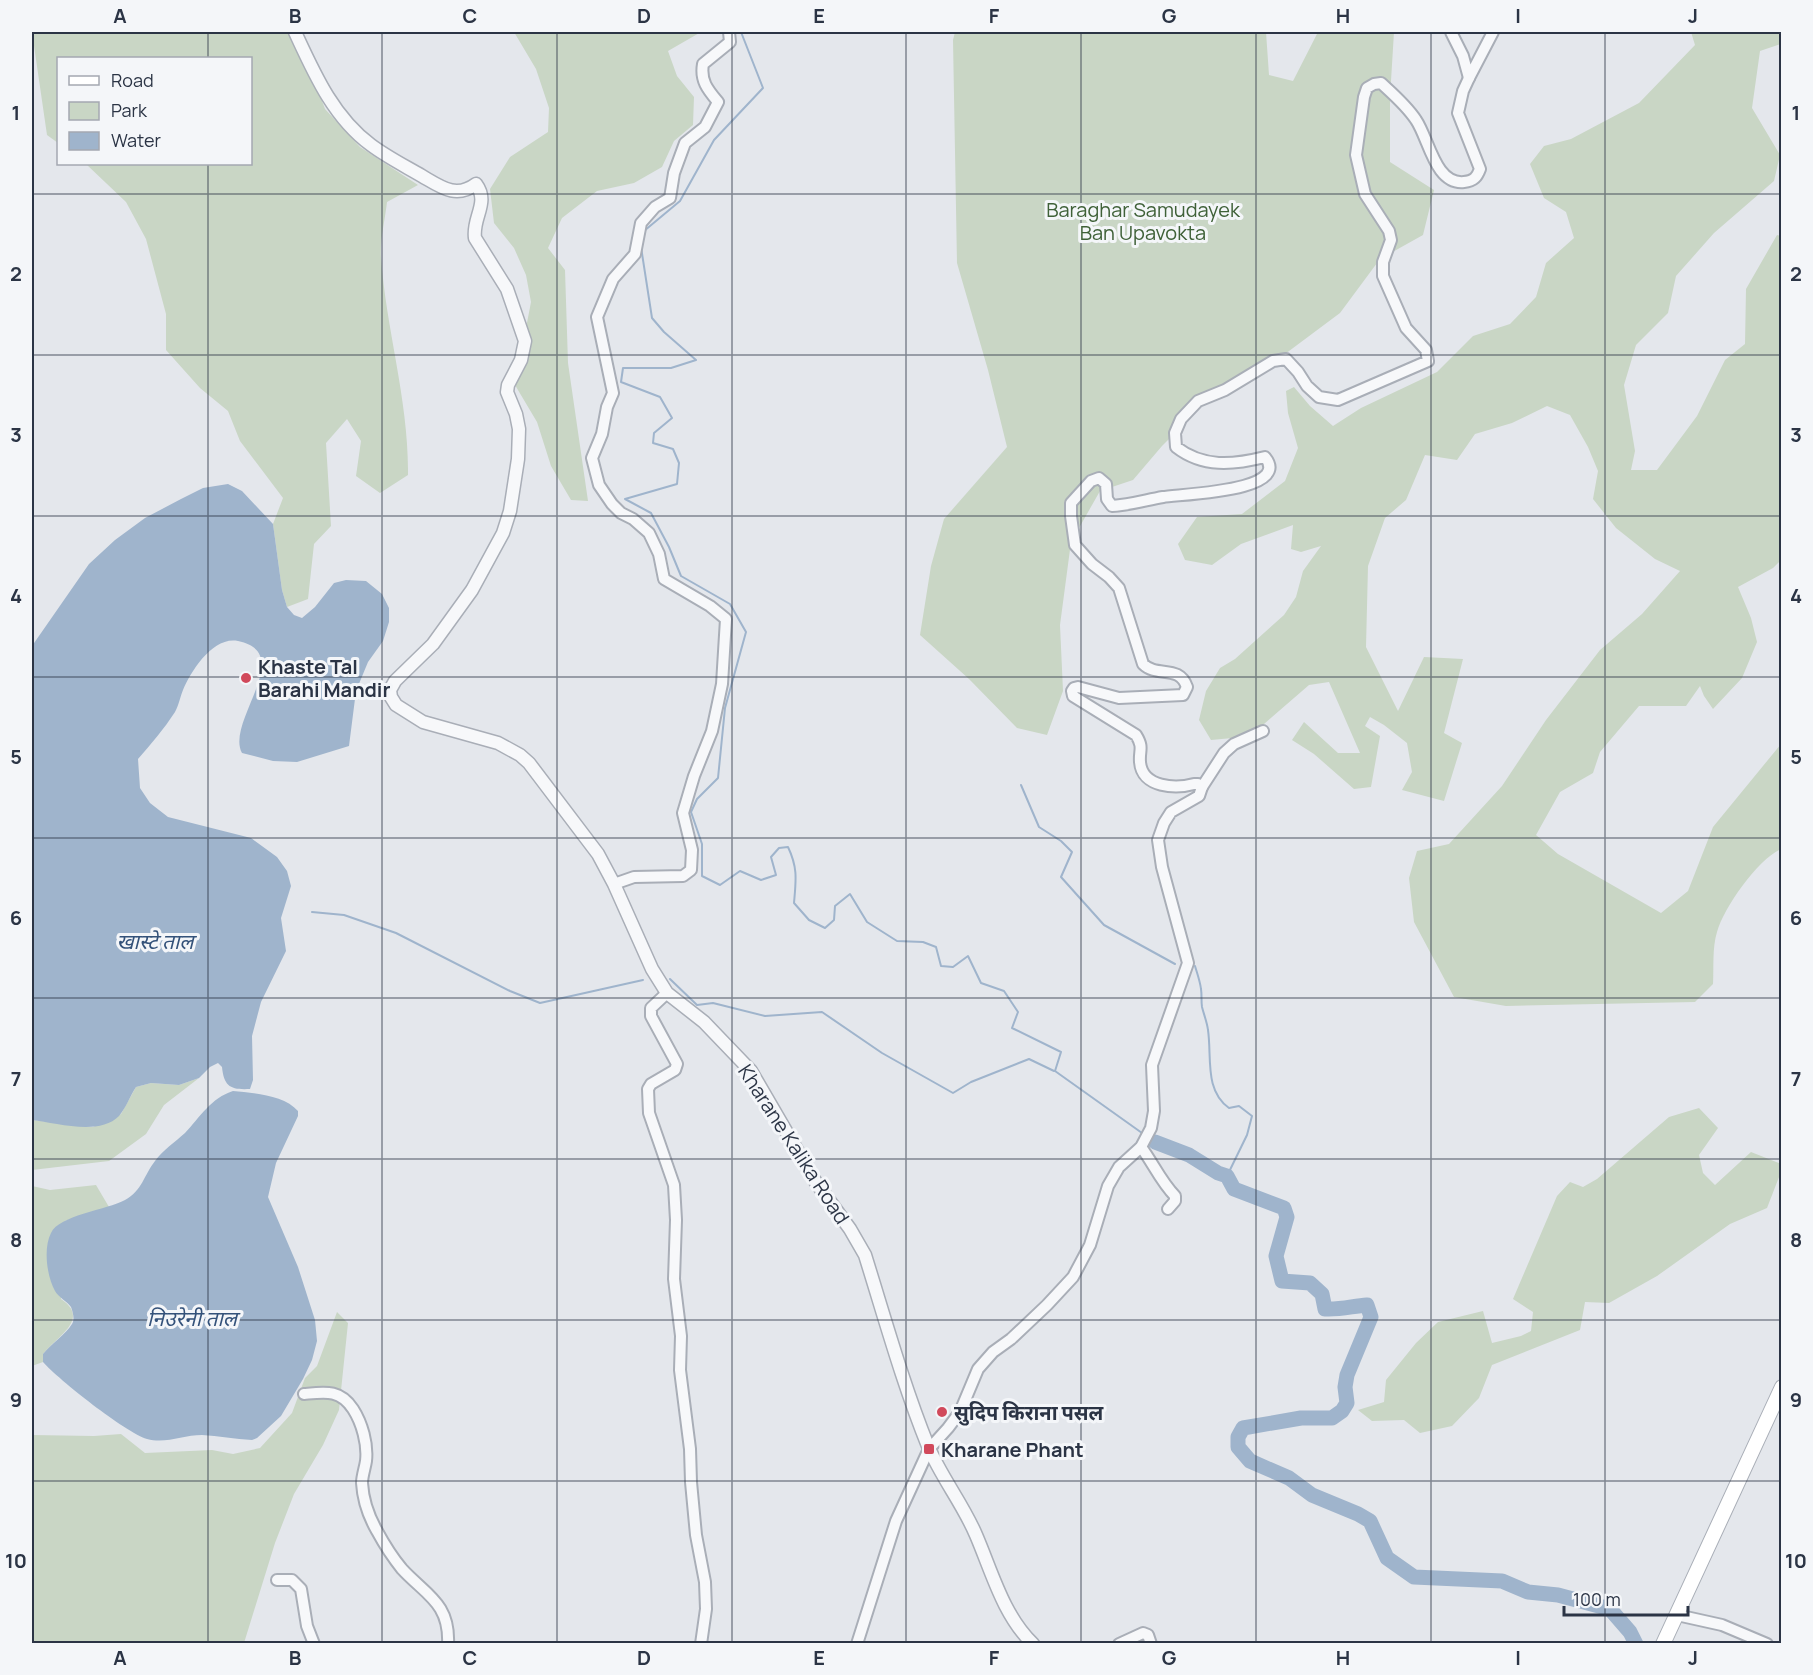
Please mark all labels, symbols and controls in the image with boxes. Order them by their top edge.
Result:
text: A [113,2,127,29]
text: B [289,2,302,29]
text: C [463,2,477,29]
text: D [637,2,651,29]
text: E [813,2,825,29]
text: F [989,2,1000,29]
text: G [1162,2,1177,29]
text: H [1336,2,1350,29]
text: I [1515,2,1521,29]
text: J [1688,2,1698,29]
legend [57,57,252,165]
text: Road [111,68,154,92]
text: Park [111,98,148,122]
text: 1 [12,99,20,126]
text: 1 [1792,99,1800,126]
text: Water [111,128,161,152]
park label: Baraghar Samudayek Ban Upavokta [1046,196,1241,246]
text: 2 [10,260,22,287]
text: 2 [1790,260,1802,287]
text: 3 [10,421,22,448]
text: 3 [1790,421,1802,448]
text: 4 [10,582,22,609]
text: 4 [1790,582,1802,609]
place label: Khaste Tal Barahi Mandir [258,653,390,703]
marker: Khaste Tal Barahi Mandir [239,671,253,685]
text: 5 [10,743,22,770]
text: 5 [1790,743,1802,770]
text: 6 [10,904,22,931]
text: 6 [1790,904,1802,931]
water label: खास्टे ताल [116,927,197,955]
street label: Kharane Kalika Road [732,1059,856,1229]
text: 7 [11,1065,21,1092]
text: 7 [1791,1065,1801,1092]
text: 8 [10,1226,22,1253]
text: 8 [1790,1226,1802,1253]
water label: निउरेनी ताल [147,1304,241,1332]
text: 9 [10,1386,22,1413]
text: 9 [1790,1386,1802,1413]
place label: सुदिप किराना पसल [954,1399,1105,1426]
marker: सुदिप किराना पसल [935,1405,949,1419]
place label: Kharane Phant [941,1436,1084,1463]
marker: Kharane Phant [922,1442,936,1456]
text: 10 [5,1547,27,1574]
text: 10 [1785,1547,1807,1574]
scale bar [1564,1579,1688,1617]
text: 100 m [1573,1587,1621,1611]
text: A [113,1644,127,1671]
text: B [289,1644,302,1671]
text: C [463,1644,477,1671]
text: D [637,1644,651,1671]
text: E [813,1644,825,1671]
text: F [989,1644,1000,1671]
text: G [1162,1644,1177,1671]
text: H [1336,1644,1350,1671]
text: I [1515,1644,1521,1671]
text: J [1688,1644,1698,1671]

